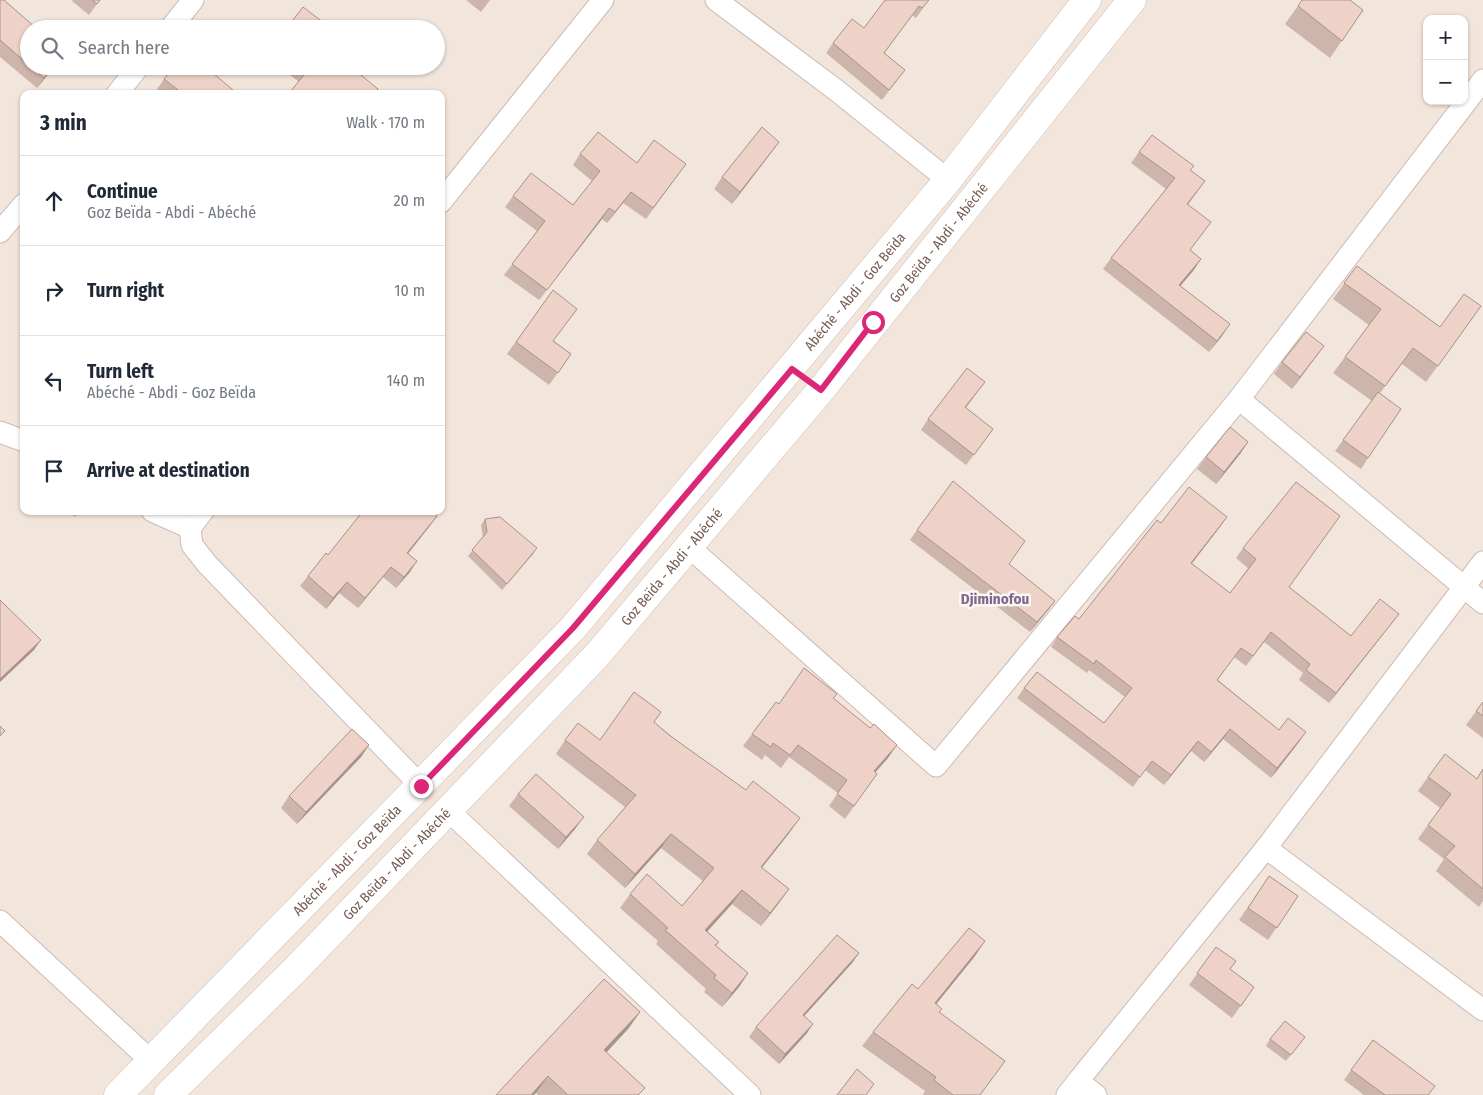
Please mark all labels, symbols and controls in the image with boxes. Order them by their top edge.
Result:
map controls [1423,15,1468,105]
button: + [1423,15,1468,60]
search box [20,20,445,75]
icon: search [38,34,66,62]
text: Search here [78,36,170,59]
button: − [1423,60,1468,105]
text: 3 min [40,110,87,136]
text: Walk · 170 m [346,113,425,132]
street label: Goz Beïda - Abdi - Abéché [886,179,991,306]
text: Continue [87,180,158,203]
icon: ahead [40,187,68,215]
text: 20 m [394,191,425,210]
text: Goz Beïda - Abdi - Abéché [87,203,256,222]
street label: Abéché - Abdi - Goz Beïda [801,229,909,354]
icon: right [40,277,68,305]
text: Turn right [87,279,164,302]
text: 10 m [394,281,425,300]
route start [862,311,885,334]
text: Turn left [87,360,154,383]
icon: left [40,367,68,395]
text: 140 m [387,371,425,390]
text: Abéché - Abdi - Goz Beïda [87,383,256,402]
icon: arrive [40,457,68,485]
text: Arrive at destination [87,459,250,482]
street label: Goz Beïda - Abdi - Abéché [617,505,726,629]
district label: Djiminofou [961,590,1029,608]
route end [410,775,433,798]
street label: Abéché - Abdi - Goz Beïda [289,801,405,919]
street label: Goz Beïda - Abdi - Abéché [339,805,454,923]

